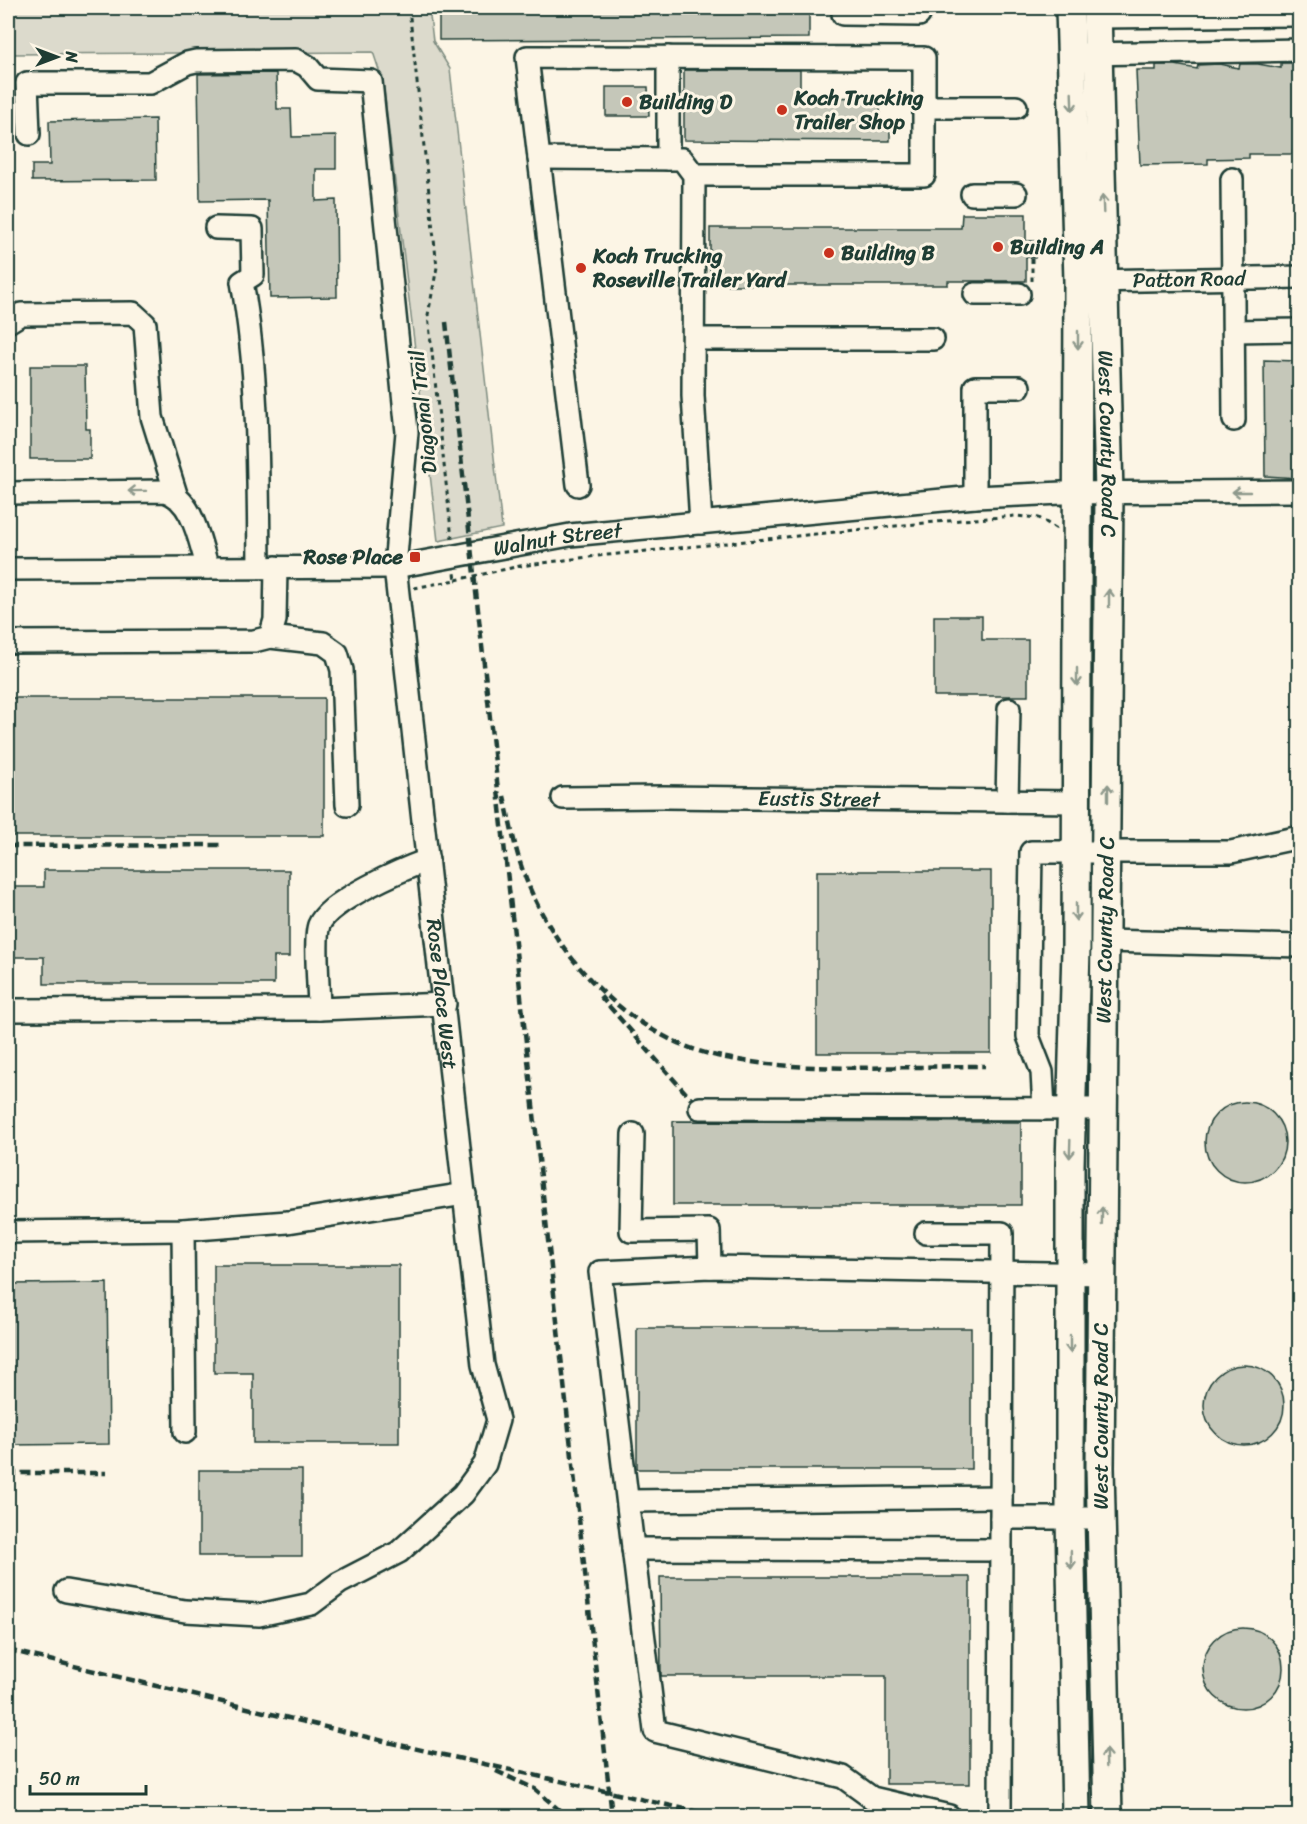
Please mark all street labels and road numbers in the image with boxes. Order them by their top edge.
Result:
street label: Patton Road [1132,259,1248,299]
street label: Diagonal Trail [398,347,448,476]
street label: West County Road C [1086,350,1128,538]
street label: Walnut Street [490,511,625,568]
street label: Eustis Street [758,779,882,819]
street label: West County Road C [1084,836,1126,1024]
street label: Rose Place West [415,917,469,1071]
street label: West County Road C [1082,1323,1120,1509]

